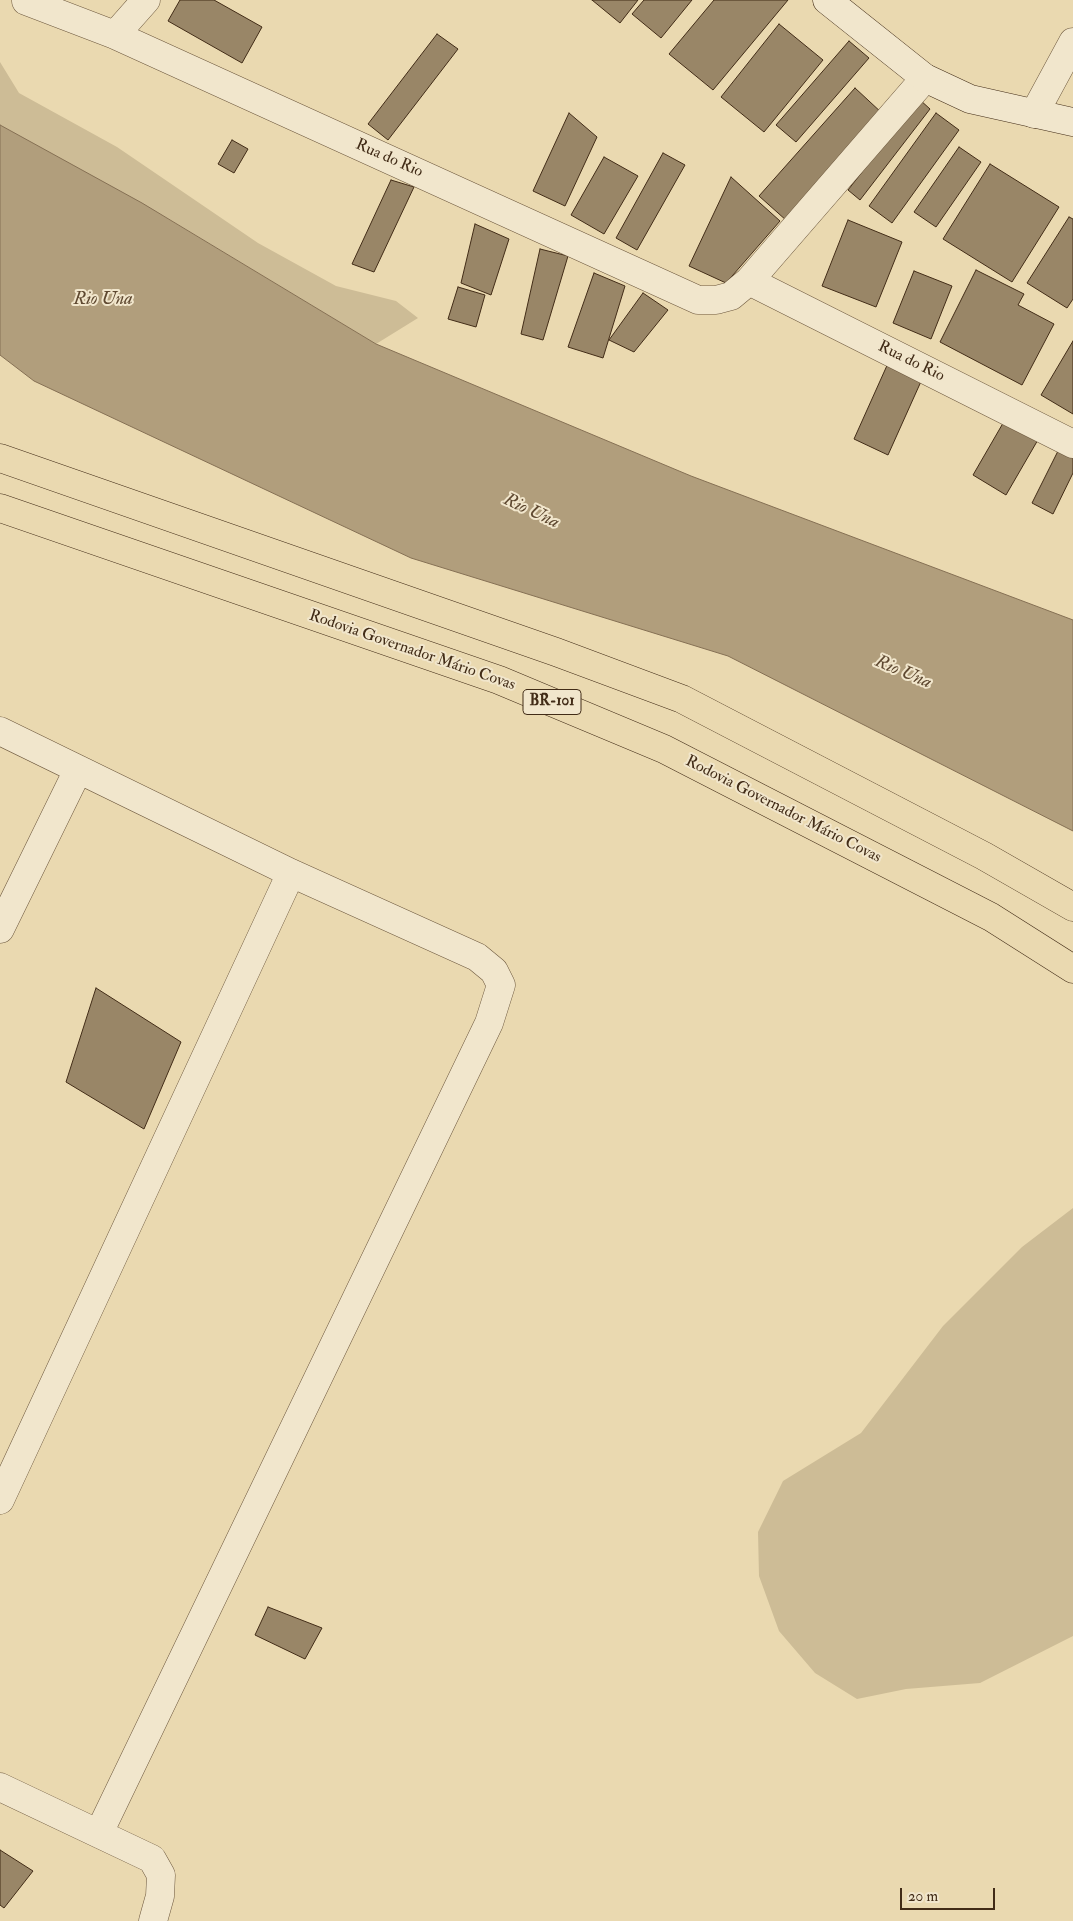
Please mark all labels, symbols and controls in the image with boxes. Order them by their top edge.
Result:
street label: Rua do Rio [352,136,426,182]
water label: Rio Una [74,289,132,311]
street label: Rua do Rio [875,338,947,386]
water label: Rio Una [500,490,562,534]
street label: Rodovia Governador Mário Covas [306,607,518,695]
water label: Rio Una [872,652,934,694]
road number: BR-101 [523,690,581,714]
street label: Rodovia Governador Mário Covas [682,752,884,868]
scale bar [903,1878,998,1910]
text: 20 m [908,1887,938,1906]

